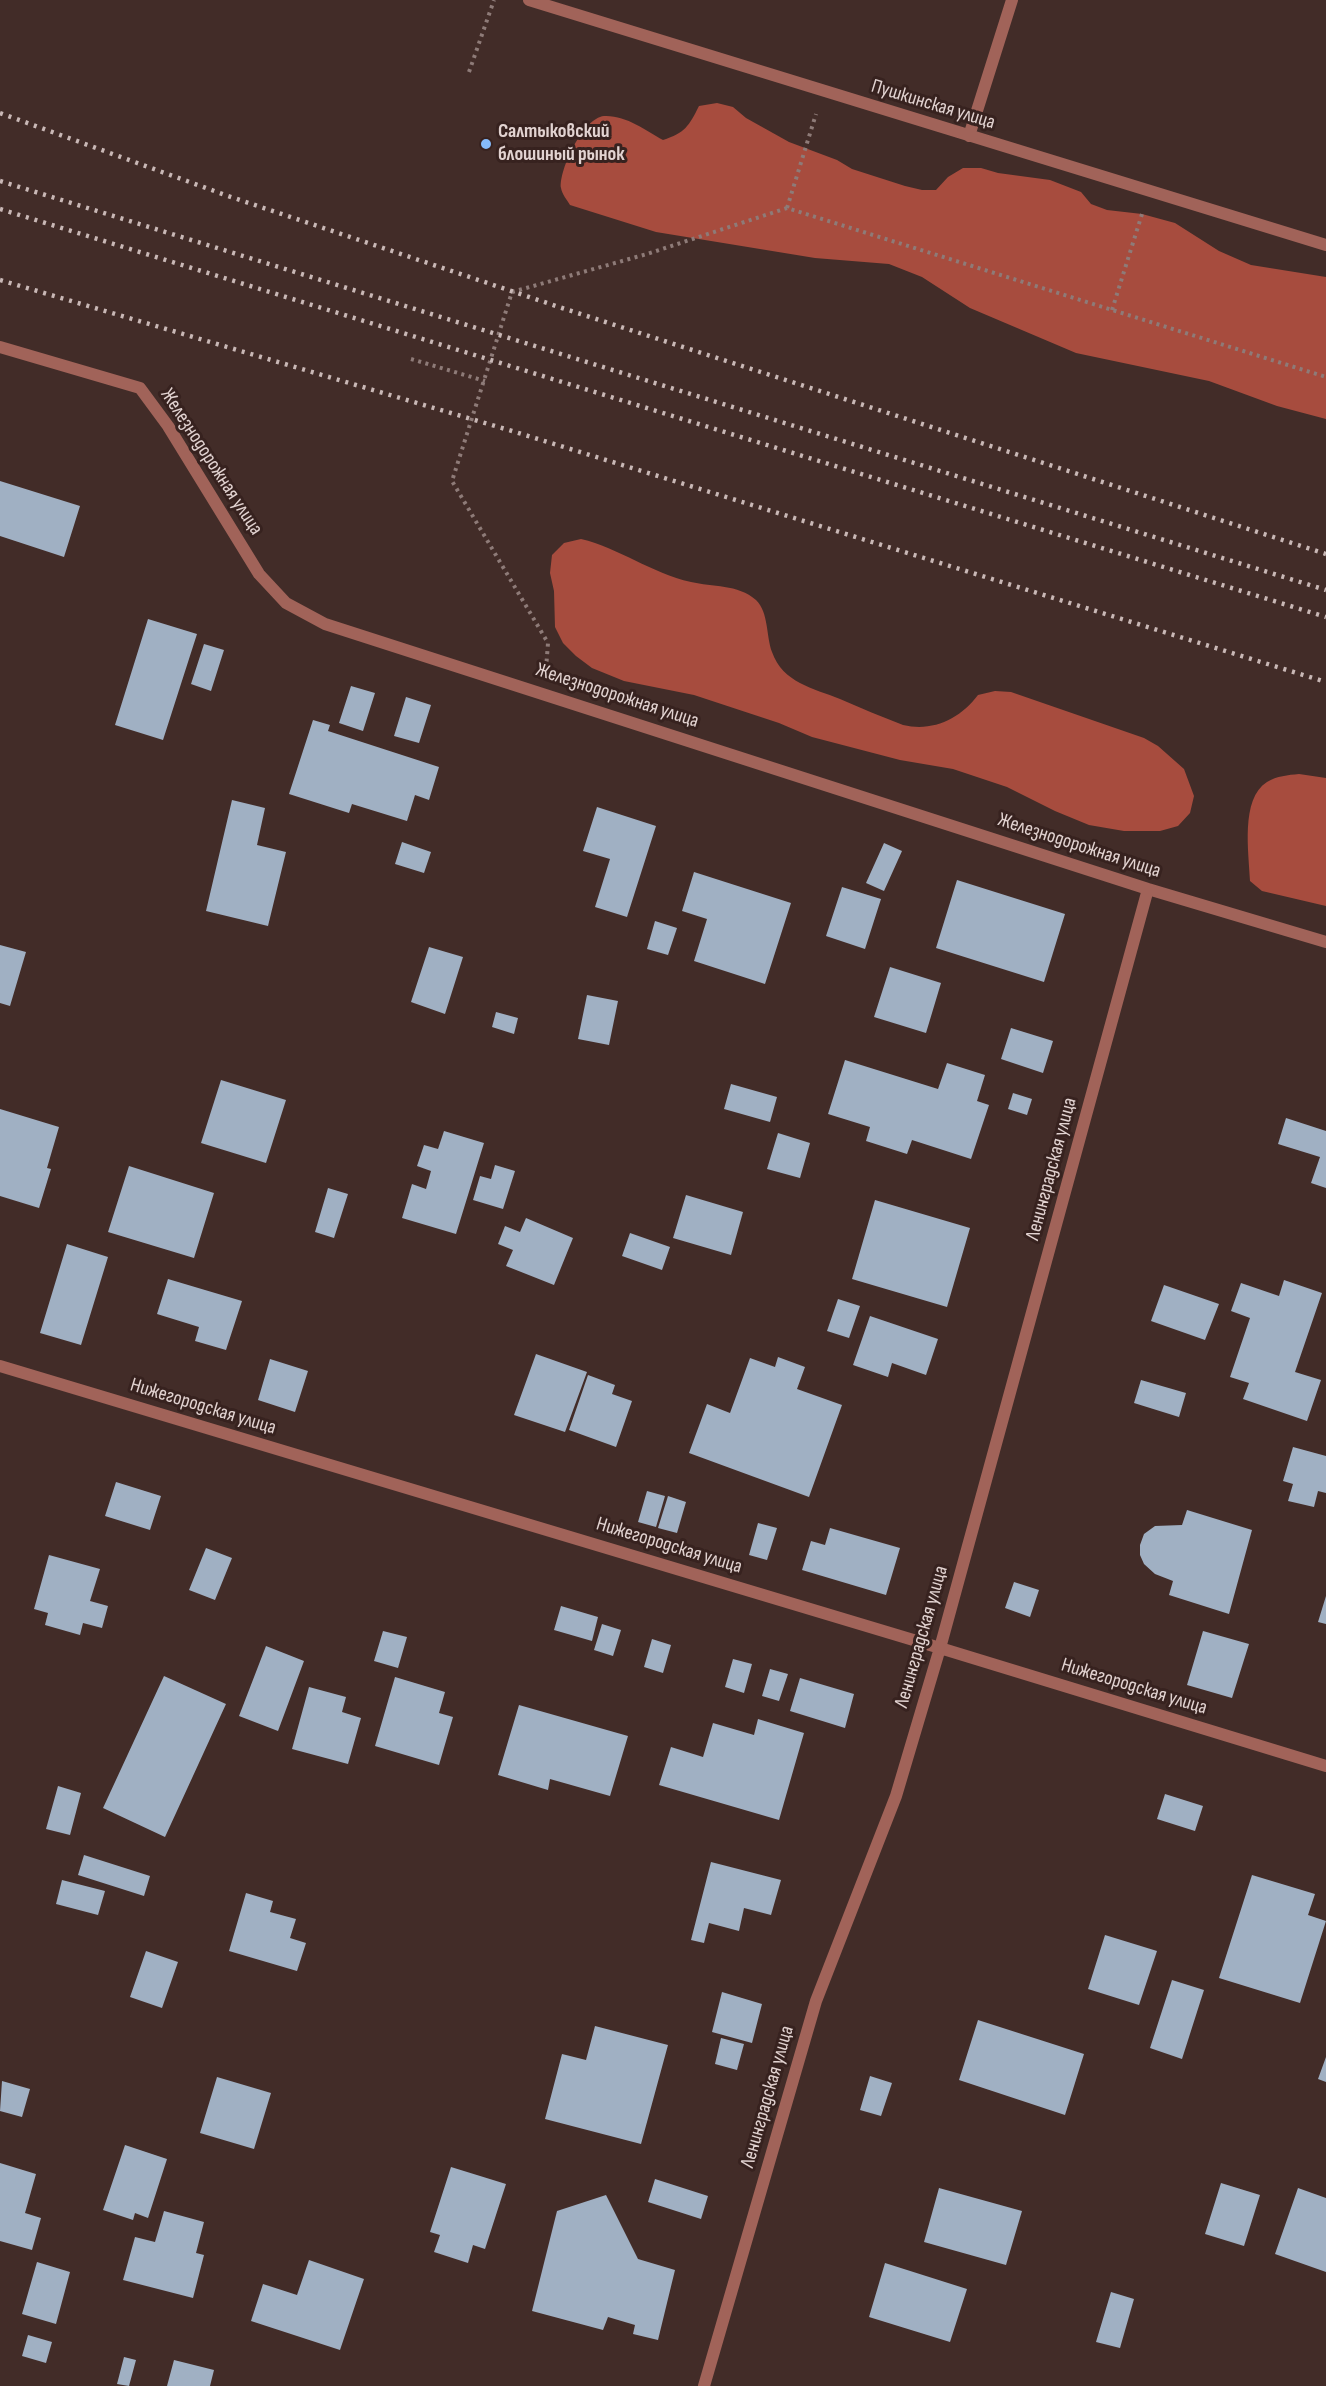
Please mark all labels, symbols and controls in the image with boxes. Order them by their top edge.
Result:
street label: Пушкинская улица [868,75,998,135]
place label: Салтыковский блошиный рынок [498,120,625,167]
marker: Салтыковский блошиный рынок [479,137,493,151]
street label: Железнодорожная улица [155,384,267,540]
street label: Железнодорожная улица [532,658,702,734]
street label: Железнодорожная улица [994,808,1164,884]
street label: Ленинградская улица [1021,1095,1083,1243]
street label: Нижегородская улица [127,1373,279,1441]
street label: Нижегородская улица [593,1512,745,1580]
street label: Ленинградская улица [890,1563,954,1711]
street label: Нижегородская улица [1058,1653,1210,1721]
street label: Ленинградская улица [736,2023,800,2171]

